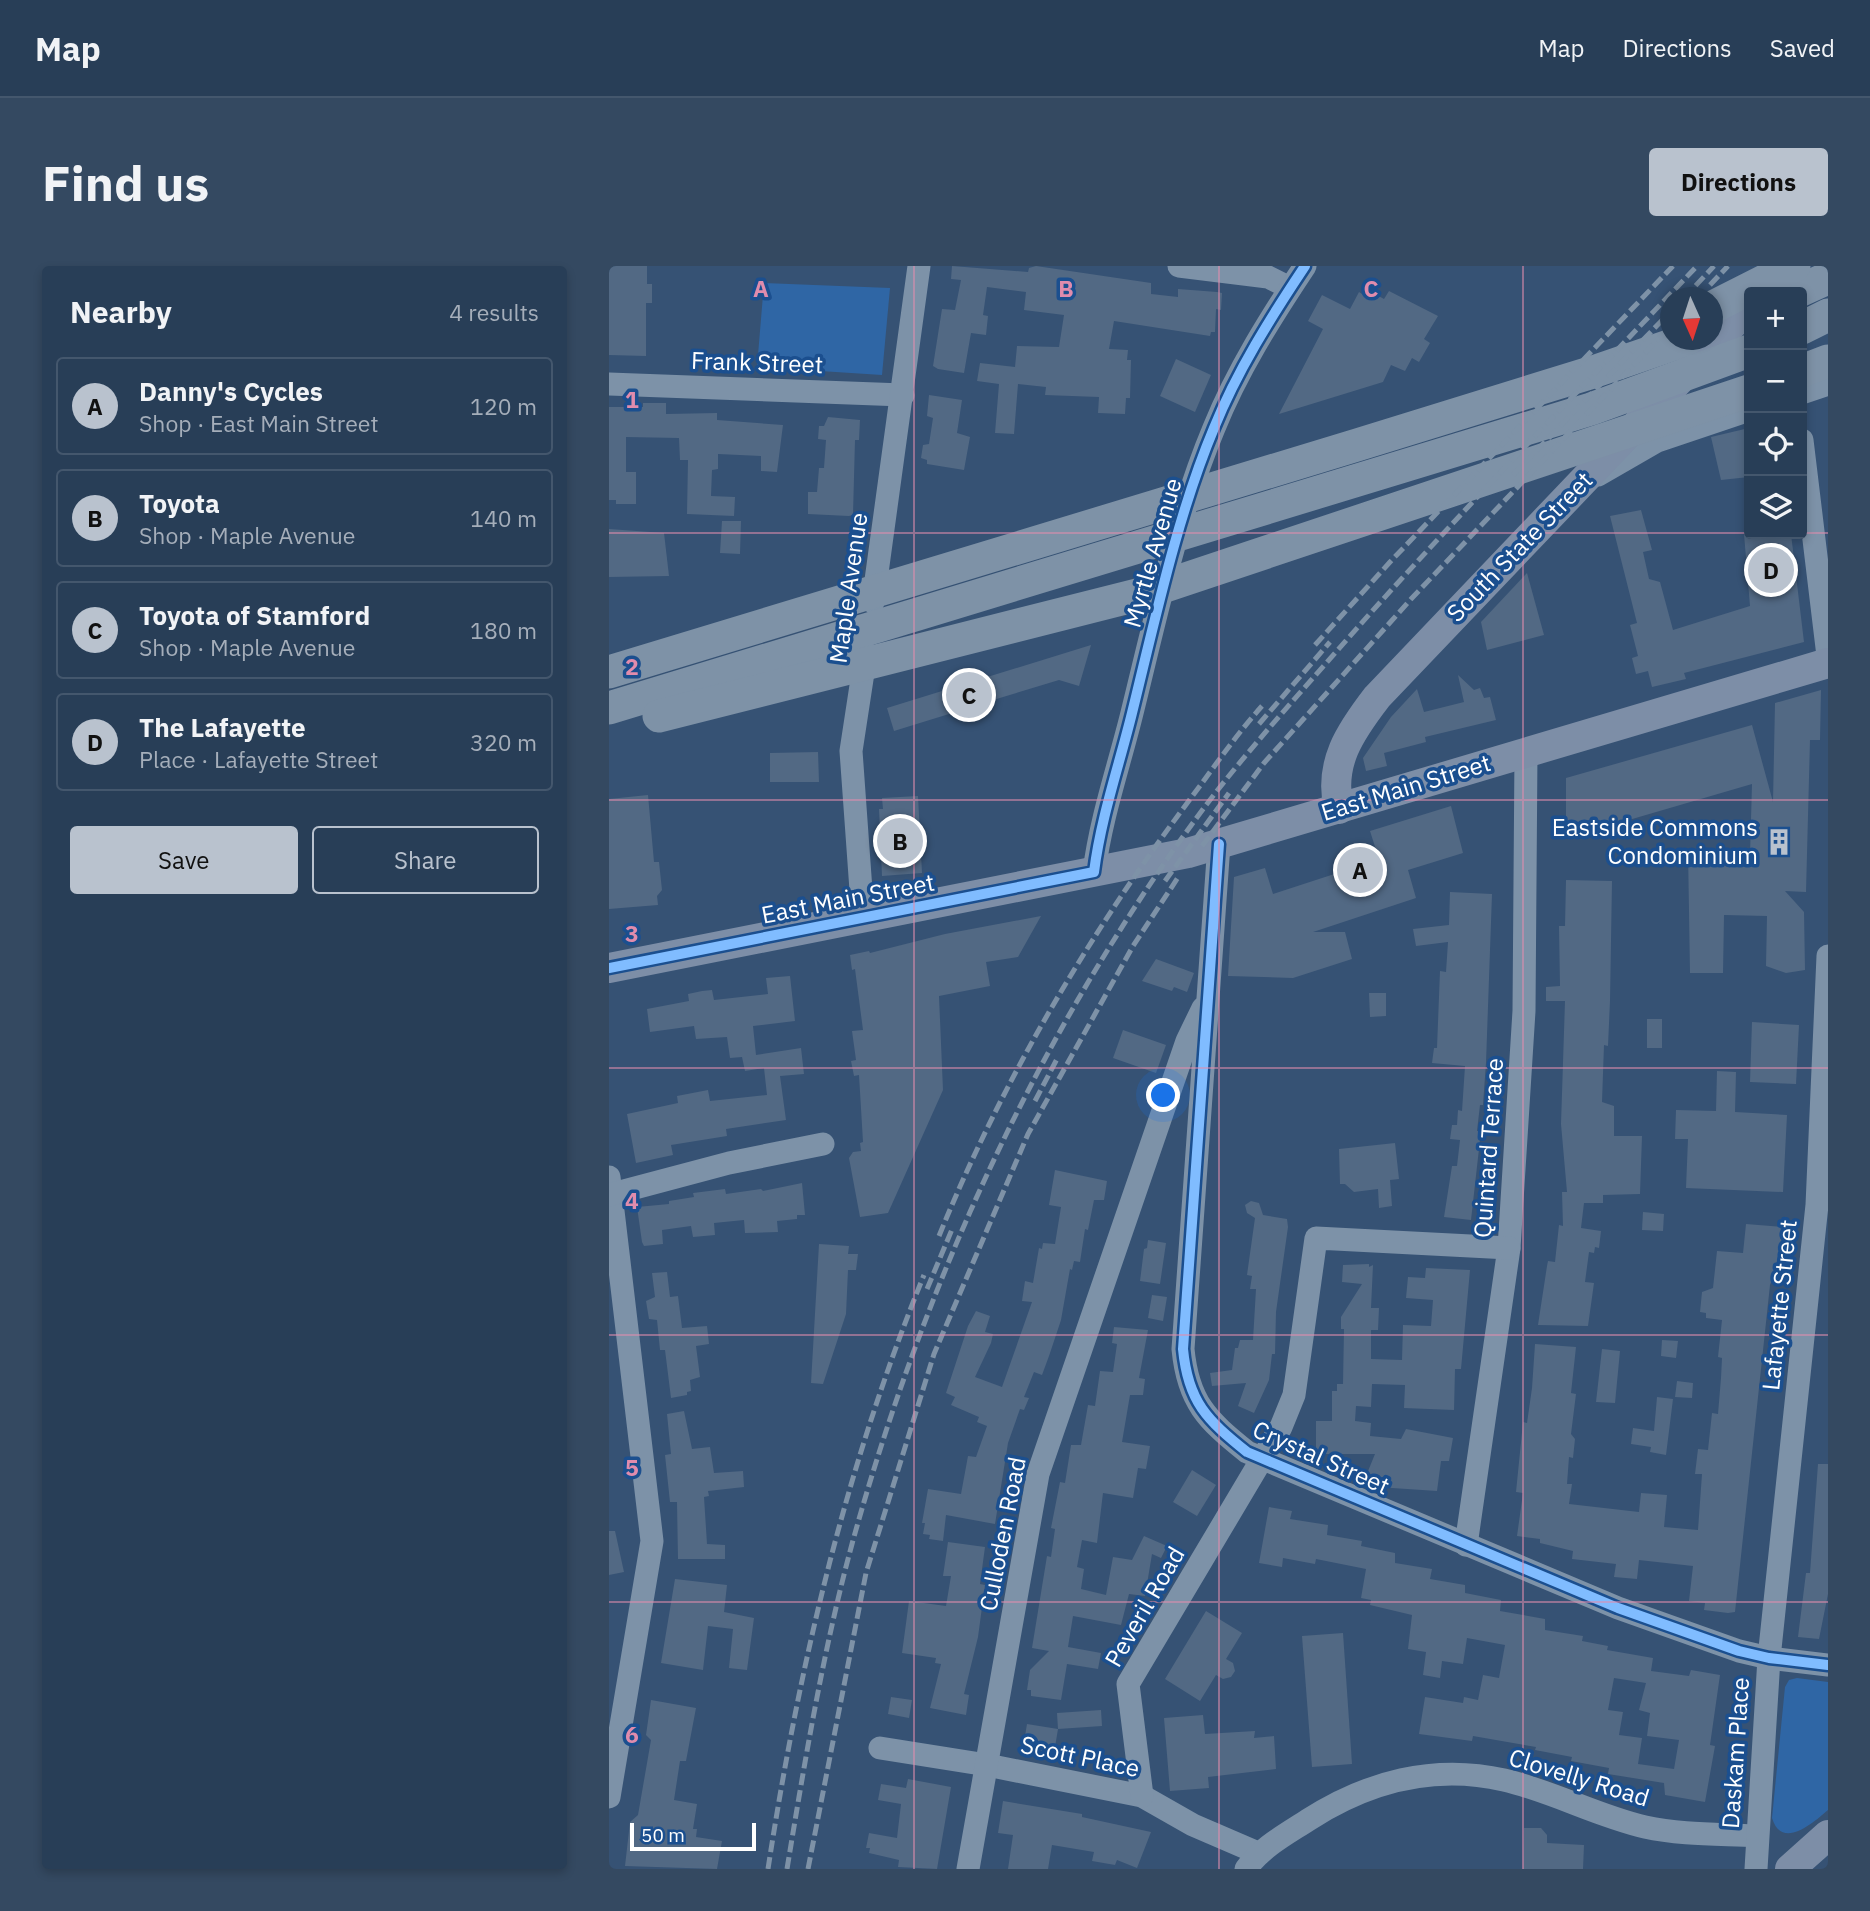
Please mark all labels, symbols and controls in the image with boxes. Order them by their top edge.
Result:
text: Map [35,27,101,70]
text: Map [1538,32,1584,64]
text: Directions [1622,32,1732,64]
text: Saved [1770,32,1835,64]
button: Directions [1649,148,1828,216]
text: Find us [42,151,209,214]
text: A [753,273,769,303]
text: B [1058,273,1074,303]
text: C [1364,273,1379,303]
north arrow [1660,287,1723,350]
map controls [1744,287,1807,539]
button: + [1744,287,1807,350]
text: Nearby [70,292,172,331]
text: 4 results [449,297,539,327]
street label: Frank Street [690,344,824,380]
button: − [1744,350,1807,413]
text: Danny's Cycles [139,374,323,408]
text: 1 [625,384,639,414]
text: A [87,391,103,421]
text: 120 m [470,391,537,421]
text: Shop · East Main Street [139,408,379,438]
button: locate [1744,413,1807,476]
street label: South State Street [1439,464,1599,628]
street label: Myrtle Avenue [1115,474,1189,631]
button: layers [1744,476,1807,539]
text: Toyota [139,486,220,520]
text: B [87,503,103,533]
text: 140 m [470,503,537,533]
street label: Maple Avenue [822,511,874,665]
text: Shop · Maple Avenue [139,520,355,550]
pin: D [1748,544,1794,596]
text: Toyota of Stamford [139,598,370,632]
text: C [88,615,102,645]
text: 180 m [470,615,537,645]
text: Shop · Maple Avenue [139,632,355,662]
text: 2 [625,651,639,681]
pin: C [946,669,992,721]
text: The Lafayette [139,710,306,744]
text: D [87,727,103,757]
text: 320 m [470,727,537,757]
text: Place · Lafayette Street [139,744,378,774]
street label: East Main Street [1317,746,1494,828]
place label: Eastside Commons Condominium [1552,811,1758,871]
pin: B [877,815,923,867]
button: Save [70,826,298,894]
button: Share [312,826,539,894]
building icon: Eastside Commons Condominium [1764,827,1794,857]
pin: A [1337,844,1383,896]
street label: East Main Street [758,866,937,931]
text: 3 [625,918,639,948]
street label: Quintard Terrace [1466,1057,1510,1239]
your location [1146,1078,1180,1112]
text: 4 [625,1185,639,1215]
street label: Lafayette Street [1754,1218,1804,1392]
street label: Crystal Street [1248,1413,1395,1502]
text: 5 [625,1452,639,1482]
street label: Culloden Road [971,1454,1033,1614]
street label: Peveril Road [1097,1540,1191,1673]
street label: Daskam Place [1714,1676,1756,1830]
text: 6 [625,1719,639,1749]
street label: Scott Place [1018,1728,1143,1784]
street label: Clovelly Road [1505,1741,1653,1814]
scale bar [630,1820,756,1852]
text: 50 m [641,1823,685,1847]

